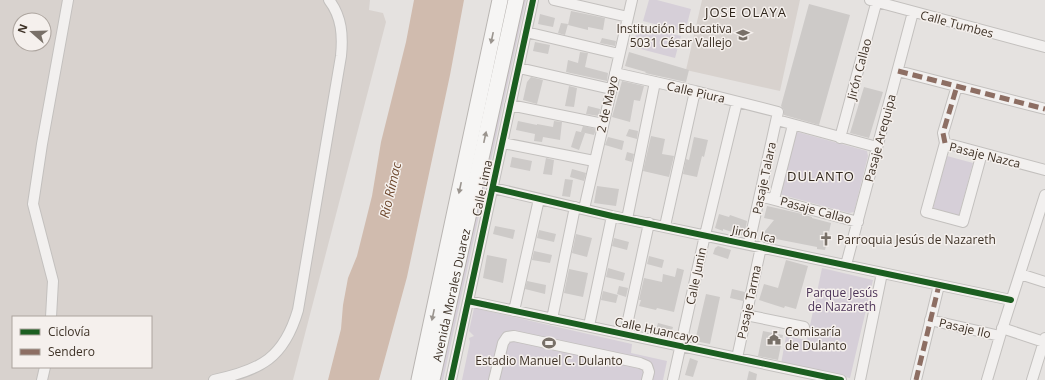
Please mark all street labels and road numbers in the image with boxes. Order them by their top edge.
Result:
street label: Calle Tumbes [919,6,996,42]
street label: Jirón Callao [842,36,875,103]
street label: 2 de Mayo [592,74,622,134]
street label: Calle Piura [665,77,727,107]
street label: Pasaje Arequipa [860,92,900,184]
street label: Pasaje Nazca [948,138,1022,172]
street label: Pasaje Talara [748,140,780,216]
street label: Calle Lima [468,158,496,218]
street label: Pasaje Callao [778,192,854,228]
street label: Jirón Ica [729,221,778,247]
street label: Avenida Morales Duarez [428,226,474,363]
street label: Calle Junin [682,246,710,306]
street label: Pasaje Tarma [733,263,765,341]
street label: Calle Huancayo [613,313,701,347]
street label: Pasaje Ilo [937,314,993,342]

